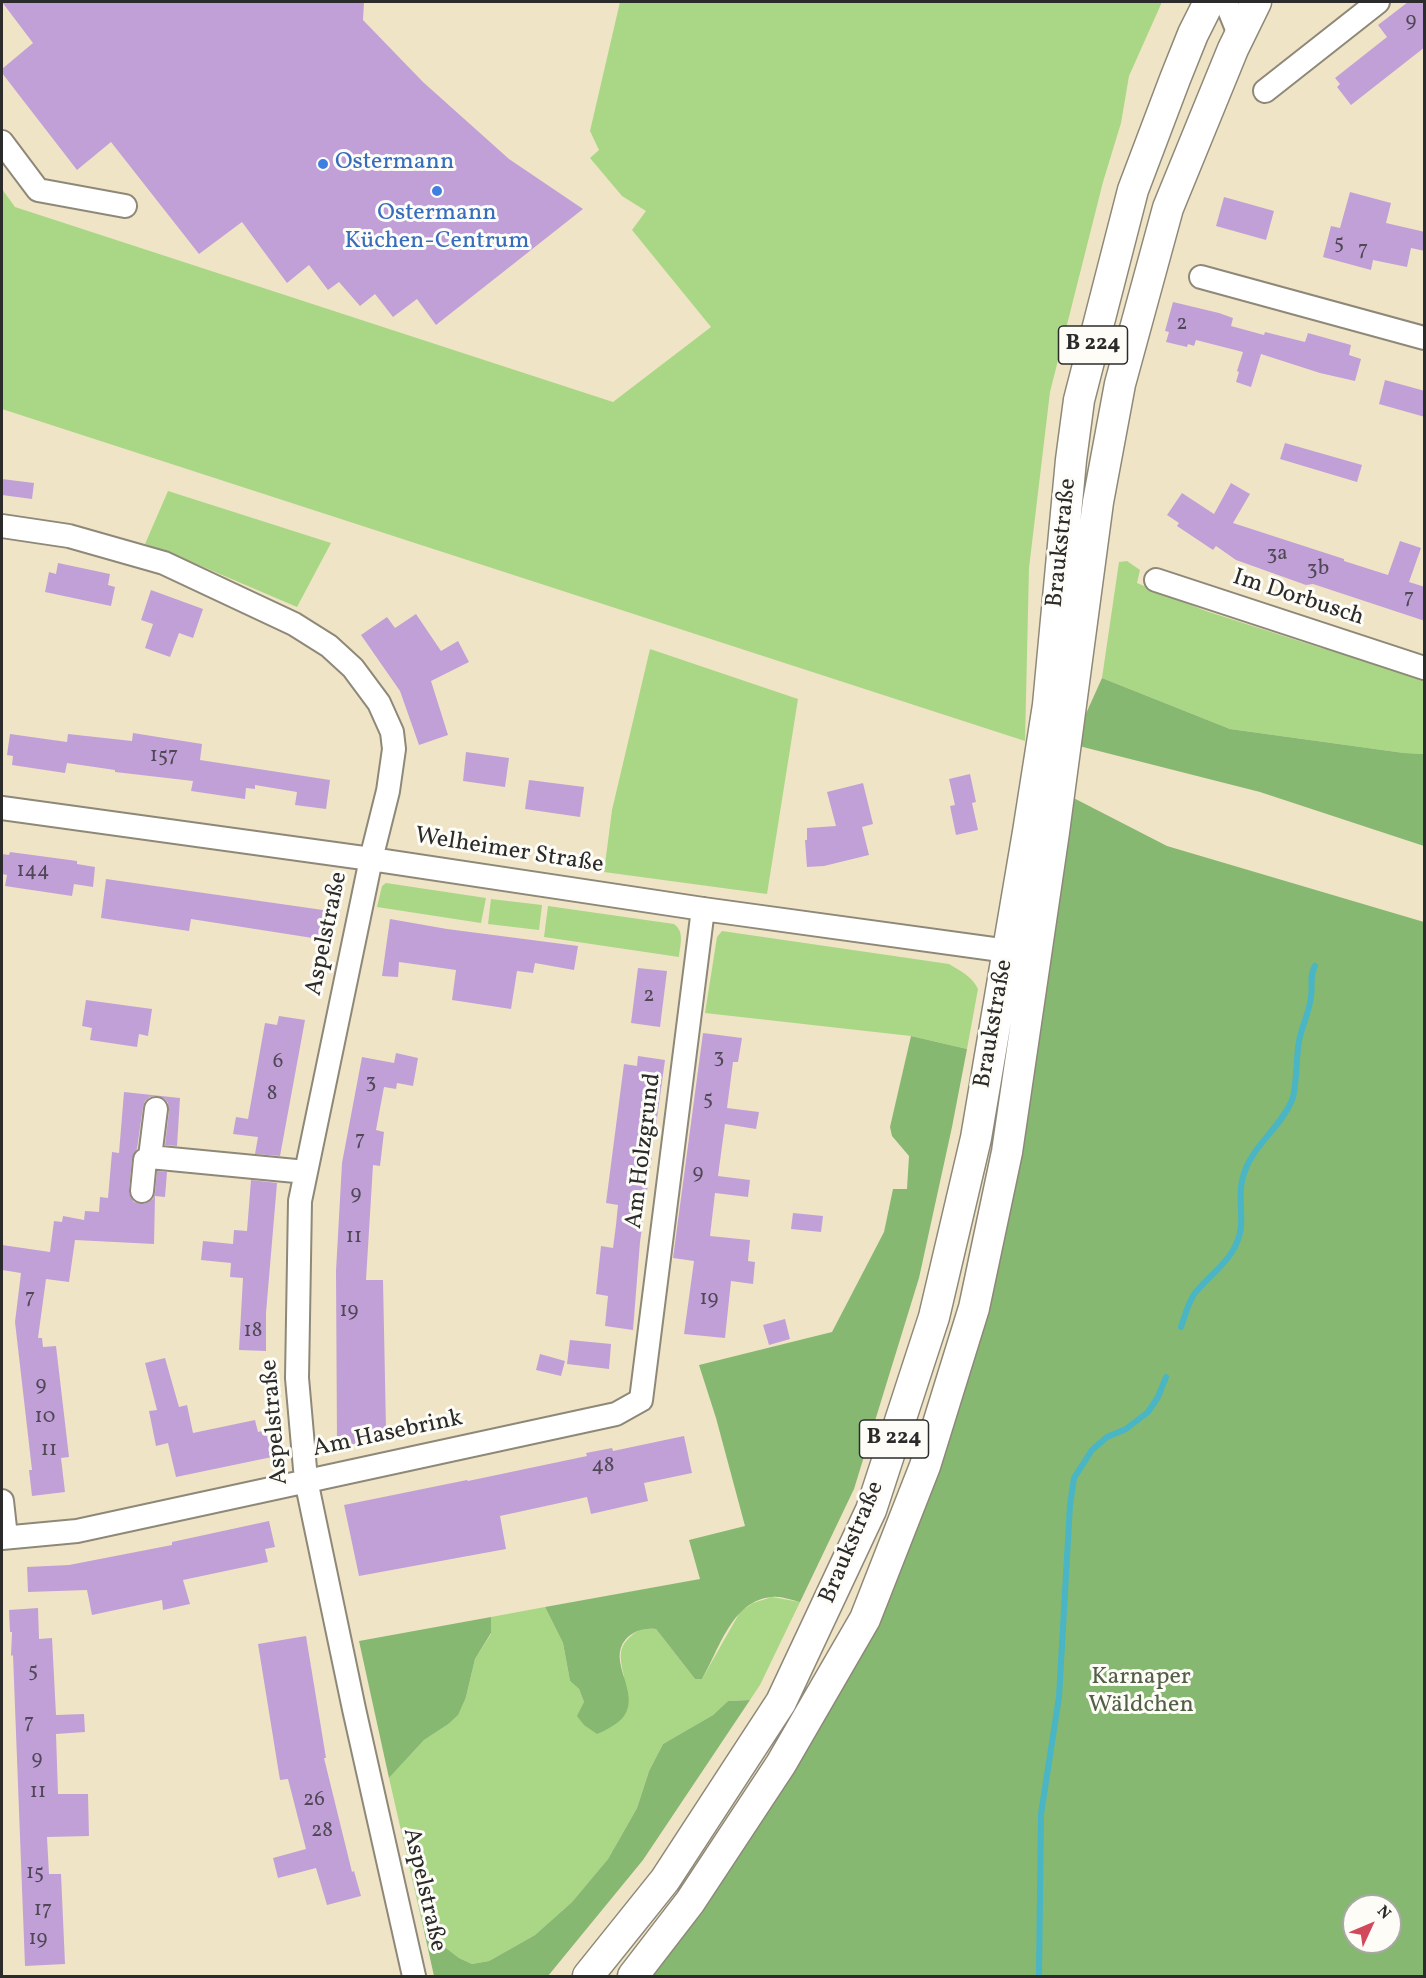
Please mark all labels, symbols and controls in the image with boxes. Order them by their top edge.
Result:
house number: 9 [1406,9,1416,35]
place label: Ostermann [335,150,454,178]
marker: Ostermann [316,157,330,171]
marker: Ostermann Küchen-Centrum [430,184,444,198]
place label: Ostermann Küchen-Centrum [344,201,530,257]
house number: 5 [1334,231,1344,257]
house number: 7 [1358,238,1368,264]
house number: 2 [1176,312,1188,338]
road number: B 224 [1058,326,1128,364]
street label: Braukstraße [1042,477,1084,609]
house number: 3a [1266,542,1288,568]
house number: 3b [1307,557,1329,583]
street label: Im Dorbusch [1229,564,1367,634]
house number: 7 [1404,586,1414,612]
house number: 157 [150,744,178,770]
street label: Welheimer Straße [413,823,605,881]
house number: 144 [16,859,50,885]
street label: Aspelstraße [301,869,355,999]
street label: Braukstraße [970,957,1020,1091]
house number: 2 [643,984,655,1010]
house number: 3 [714,1045,724,1071]
house number: 6 [273,1050,283,1076]
house number: 3 [366,1070,376,1096]
street label: Am Holzgrund [621,1072,669,1230]
house number: 8 [267,1082,277,1108]
house number: 5 [703,1087,713,1113]
house number: 7 [355,1128,365,1154]
house number: 9 [693,1161,703,1187]
house number: 9 [351,1182,361,1208]
house number: 11 [346,1225,362,1251]
house number: 7 [25,1286,35,1312]
house number: 19 [699,1287,719,1313]
house number: 19 [339,1299,359,1325]
house number: 18 [244,1319,262,1345]
street label: Aspelstraße [256,1358,296,1486]
house number: 9 [36,1373,46,1399]
house number: 10 [35,1405,55,1431]
street label: Am Hasebrink [310,1405,466,1465]
road number: B 224 [860,1420,928,1458]
house number: 11 [41,1438,57,1464]
house number: 48 [592,1454,614,1480]
street label: Braukstraße [814,1478,892,1608]
house number: 5 [28,1659,38,1685]
park label: Karnaper Wäldchen [1088,1665,1194,1721]
house number: 7 [24,1711,34,1737]
house number: 9 [32,1747,42,1773]
house number: 11 [30,1780,46,1806]
house number: 26 [303,1788,325,1814]
house number: 28 [311,1819,333,1845]
street label: Aspelstraße [395,1825,451,1955]
house number: 15 [26,1861,44,1887]
north arrow [1342,1894,1402,1954]
house number: 17 [34,1898,52,1924]
text: N [1372,1901,1395,1925]
house number: 19 [28,1927,48,1953]

